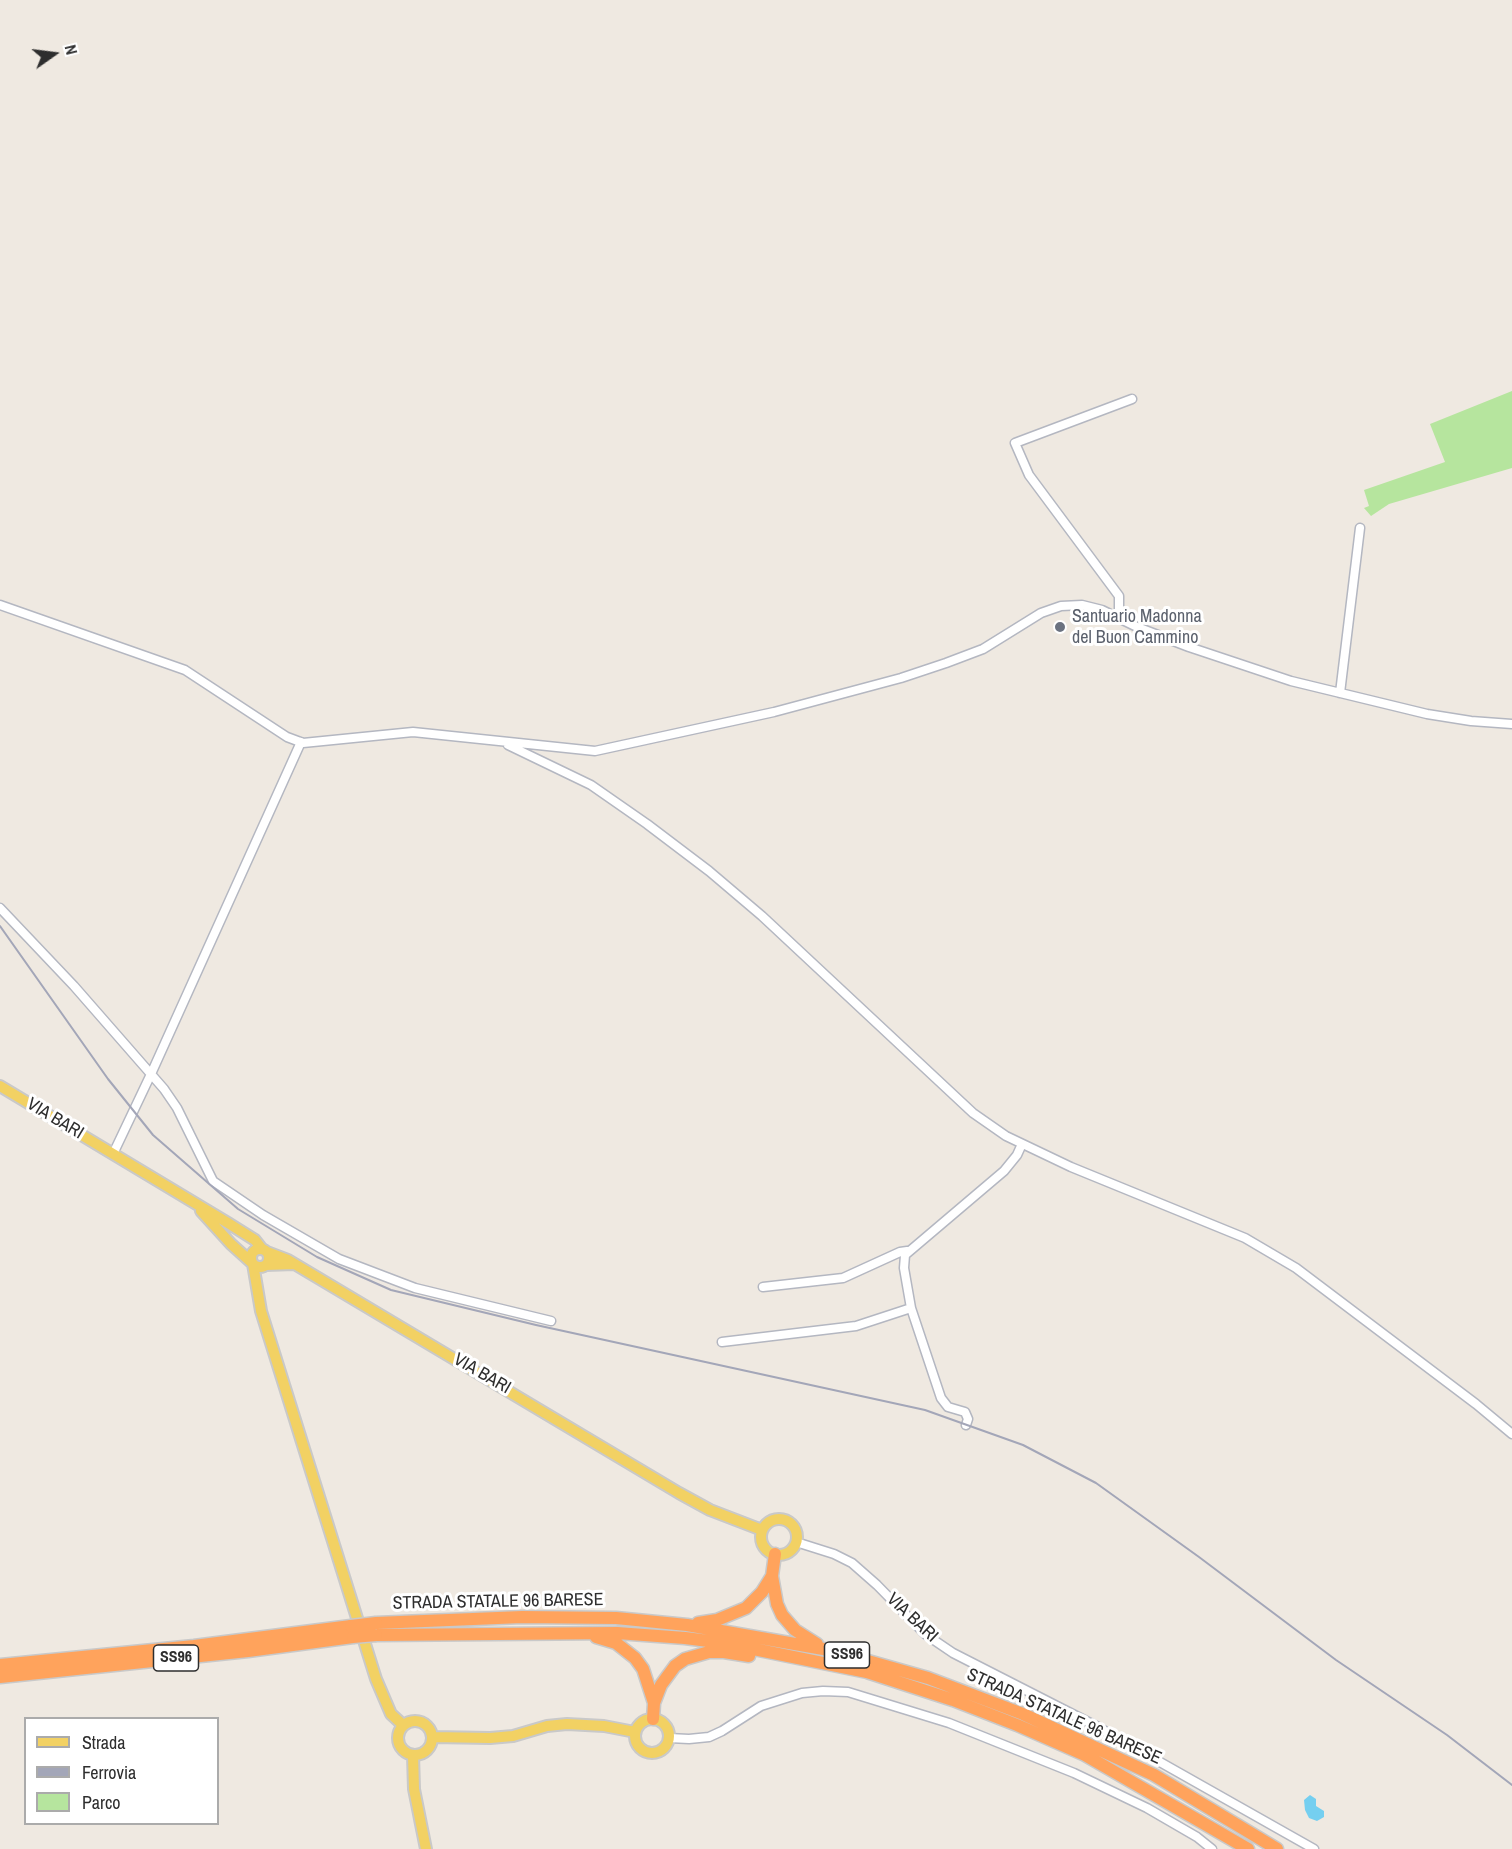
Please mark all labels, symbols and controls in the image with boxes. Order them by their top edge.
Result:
north arrow [24,24,84,84]
text: N [60,42,83,57]
place label: Santuario Madonna del Buon Cammino [1072,606,1202,648]
marker: Santuario Madonna del Buon Cammino [1053,620,1067,634]
street label: VIA BARI [23,1094,87,1144]
street label: VIA BARI [450,1349,514,1399]
street label: STRADA STATALE 96 BARESE [392,1589,604,1615]
street label: VIA BARI [882,1589,942,1647]
road number: SS96 [824,1642,870,1668]
road number: SS96 [154,1645,198,1671]
street label: STRADA STATALE 96 BARESE [963,1664,1165,1770]
legend [24,1717,219,1825]
text: Strada [82,1730,126,1755]
text: Ferrovia [82,1760,136,1785]
text: Parco [82,1790,121,1815]

